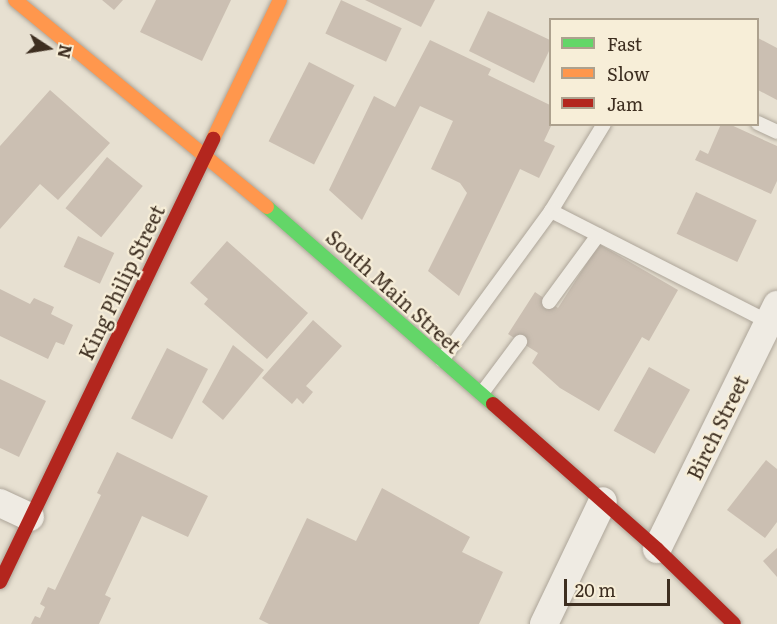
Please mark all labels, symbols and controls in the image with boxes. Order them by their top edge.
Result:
north arrow [18,18,78,78]
legend [549,18,759,126]
text: Fast [607,30,642,57]
text: N [52,43,79,61]
text: Slow [607,60,649,87]
text: Jam [607,90,643,117]
street label: King Philip Street [73,201,169,363]
street label: South Main Street [322,224,466,358]
street label: Birch Street [681,371,753,483]
scale bar [567,567,674,605]
text: 20 m [575,576,616,603]

